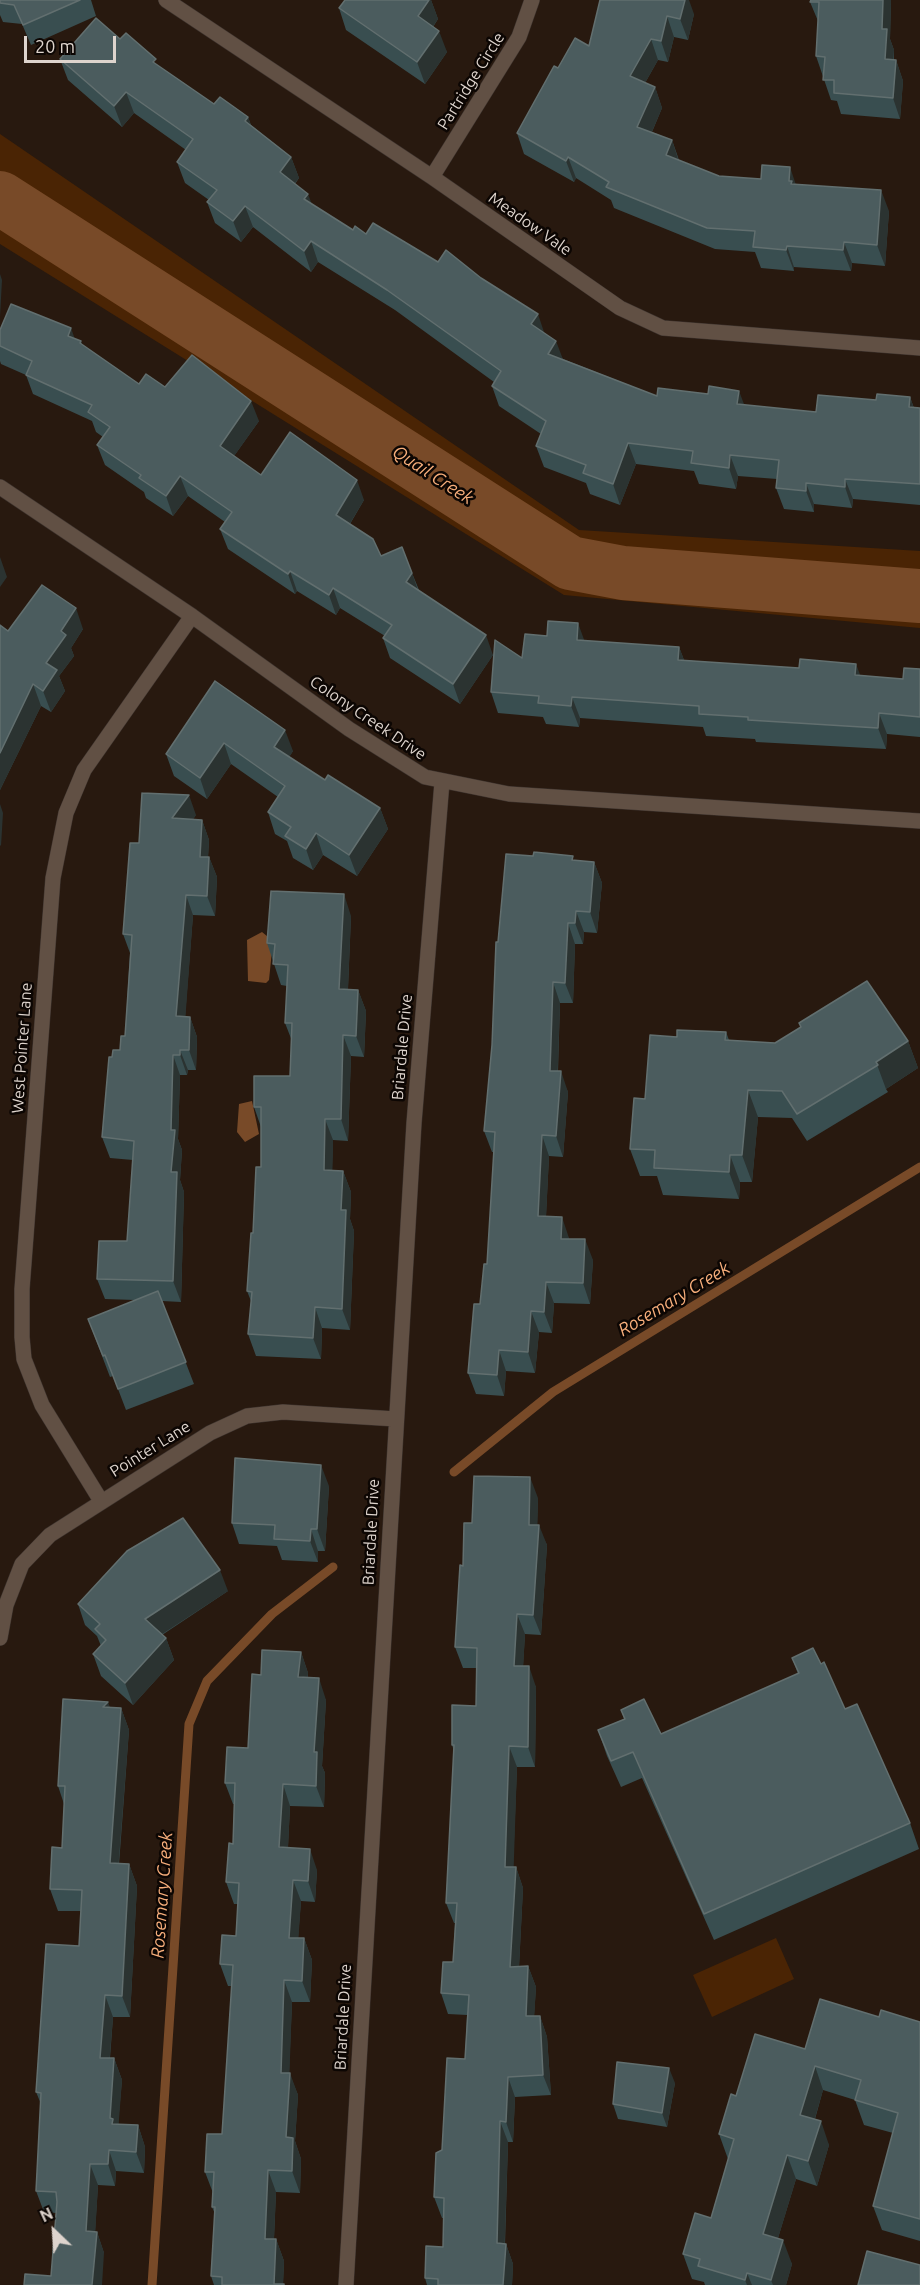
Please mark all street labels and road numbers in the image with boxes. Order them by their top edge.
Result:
street label: Partridge Circle [433,29,509,133]
street label: Meadow Vale [485,188,575,260]
street label: Colony Creek Drive [306,672,430,764]
street label: West Pointer Lane [8,982,36,1114]
street label: Briardale Drive [388,993,416,1101]
street label: Pointer Lane [106,1417,194,1481]
street label: Briardale Drive [359,1478,383,1586]
street label: Briardale Drive [331,1963,355,2071]

